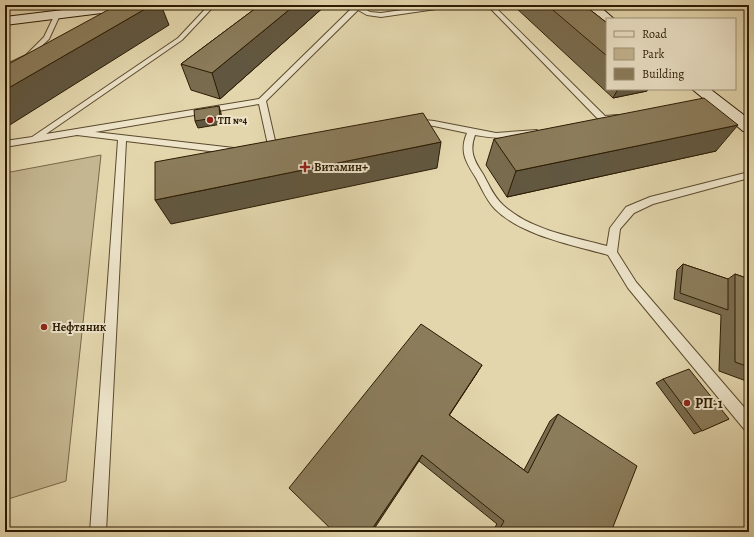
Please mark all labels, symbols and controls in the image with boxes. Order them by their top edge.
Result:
legend [606,18,736,90]
text: Road [642,26,668,42]
text: Park [642,46,665,62]
text: Building [642,66,684,82]
place label: ТП №4 [218,114,247,127]
marker: ТП №4 [205,115,215,125]
place label: Витамин+ [314,159,368,175]
marker: Витамин+ [299,161,311,173]
place label: Нефтяник [52,319,107,335]
marker: Нефтяник [39,322,49,332]
place label: РП-1 [695,394,723,413]
marker: РП-1 [682,398,692,408]

